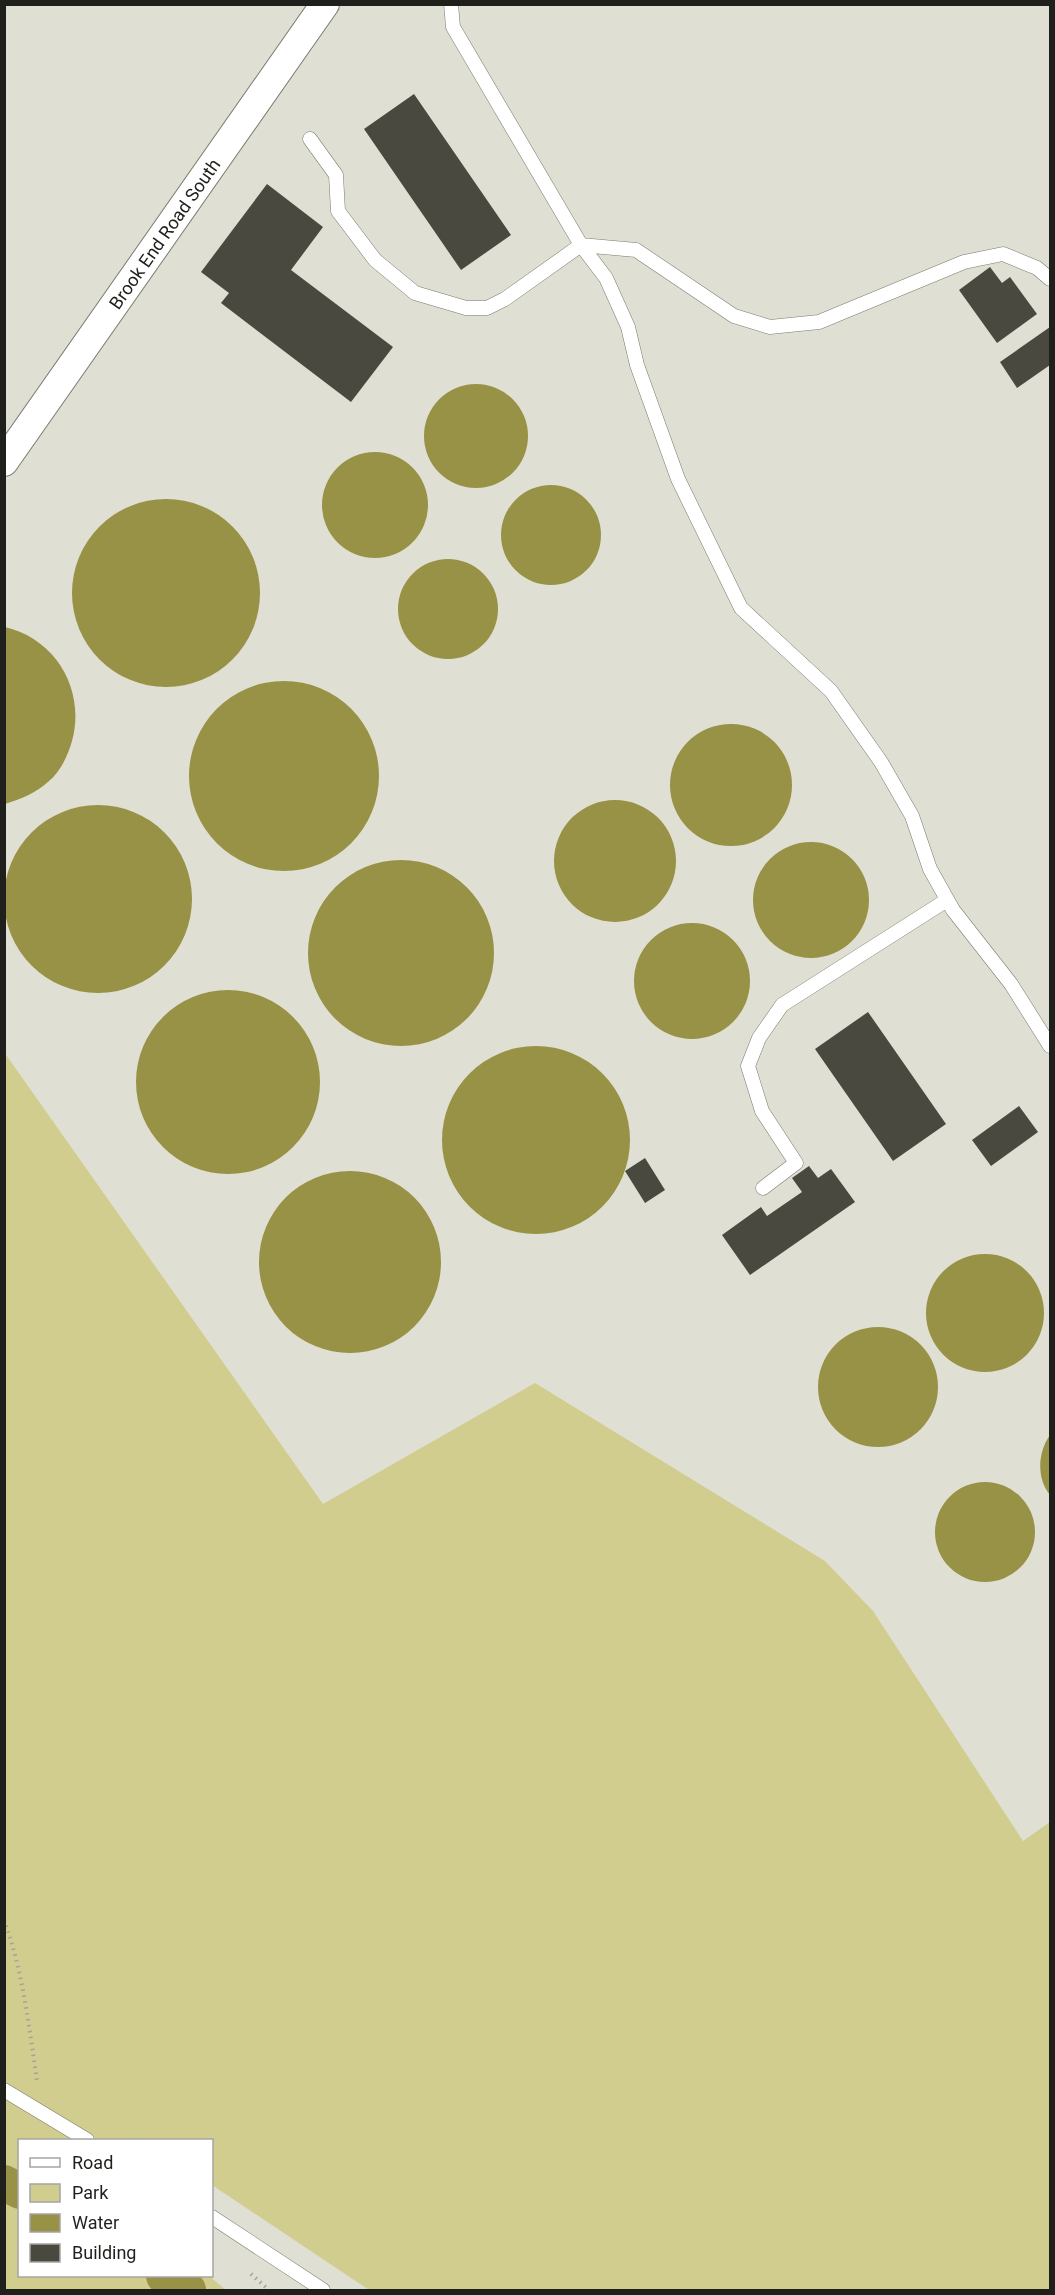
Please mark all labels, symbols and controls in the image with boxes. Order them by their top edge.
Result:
street label: Brook End Road South [104,154,224,313]
legend [18,2139,213,2277]
text: Road [72,2152,113,2173]
text: Park [72,2182,109,2203]
text: Water [72,2212,119,2233]
text: Building [72,2242,136,2263]

